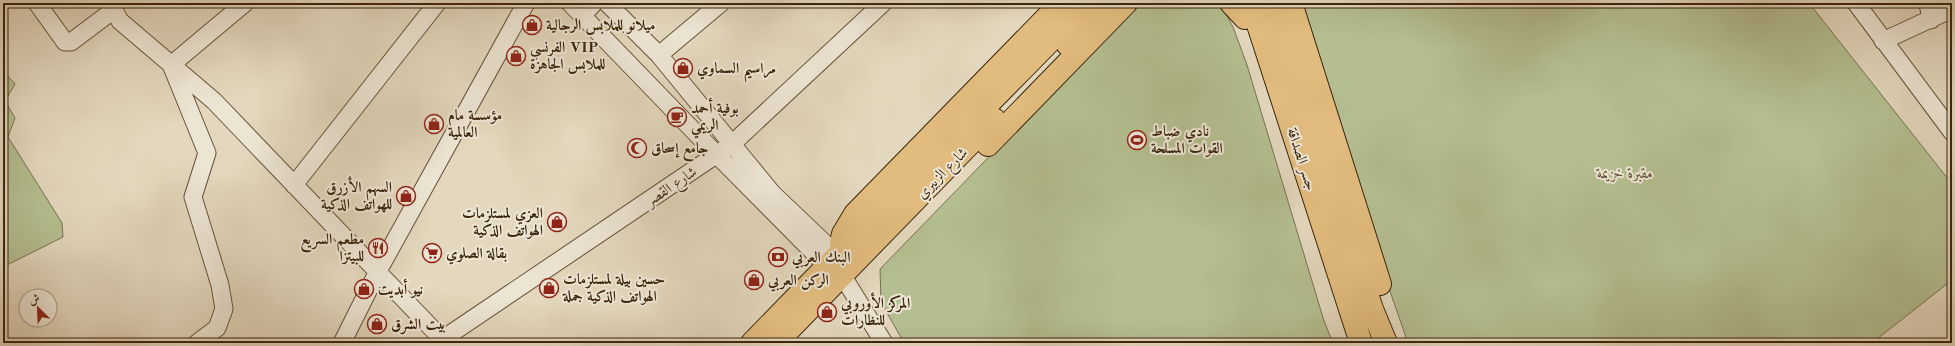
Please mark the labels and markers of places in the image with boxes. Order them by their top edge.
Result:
shop icon: ميلانو للملابس الرجالية [521,14,543,36]
place label: ميلانو للملابس الرجالية [546,18,655,35]
place label: الفرنسي VIP للملابس الجاهزة [530,40,605,74]
shop icon: الفرنسي VIP للملابس الجاهزة [505,45,527,67]
shop icon: مراسيم السماوي [672,57,694,79]
place label: مراسيم السماوي [697,61,776,83]
place label: بوفية أحمد الريمي [691,97,739,139]
cafe icon: بوفية أحمد الريمي [666,106,688,128]
place label: مؤسسة مام العالمية [448,108,502,141]
shop icon: مؤسسة مام العالمية [423,113,445,135]
place label: نادي ضباط القوات المسلحة [1151,124,1223,157]
sports icon: نادي ضباط القوات المسلحة [1126,129,1148,151]
mosque icon: جامع إسحاق [626,137,648,159]
place label: جامع إسحاق [651,141,708,162]
place label: السهم الأزرق للهواتف الذكية [321,176,392,213]
shop icon: السهم الأزرق للهواتف الذكية [395,185,417,207]
place label: العزي لمستلزمات الهواتف الذكية [462,206,543,239]
shop icon: العزي لمستلزمات الهواتف الذكية [546,211,568,233]
place label: مطعم السريع للبيتزا [300,232,364,265]
restaurant icon: مطعم السريع للبيتزا [367,237,389,259]
supermarket icon: بقالة الصلوي [421,242,443,264]
place label: بقالة الصلوي [446,246,507,265]
bank icon: البنك العربي [767,246,789,268]
place label: البنك العربي [791,250,851,269]
shop icon: الركن العربي [743,269,765,291]
place label: حسين بيلة لمستلزمات الهواتف الذكية جملة [562,272,665,305]
place label: الركن العربي [767,273,829,292]
shop icon: حسين بيلة لمستلزمات الهواتف الذكية جملة [538,277,560,299]
shop icon: نيو أبديت [353,278,375,300]
place label: نيو أبديت [378,278,423,299]
place label: المركز الأوروبي للنظارات [840,292,910,329]
shop icon: المركز الأوروبي للنظارات [816,301,838,323]
shop icon: بيت الشرق [366,313,388,335]
place label: بيت الشرق [391,317,446,335]

